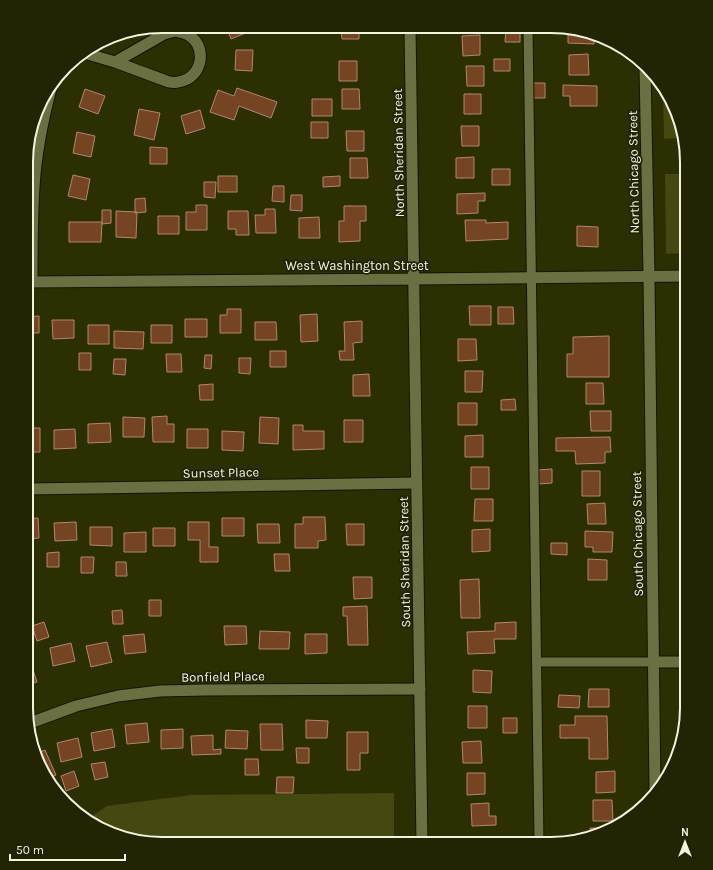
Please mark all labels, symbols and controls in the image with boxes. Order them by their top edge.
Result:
street label: North Sheridan Street [390,88,407,218]
street label: North Chicago Street [625,110,642,234]
street label: West Washington Street [285,258,429,273]
street label: Sunset Place [183,464,260,481]
street label: South Chicago Street [629,471,646,597]
street label: South Sheridan Street [396,496,413,628]
street label: Bonfield Place [181,668,265,685]
north arrow [665,822,705,862]
text: N [681,826,689,839]
scale bar [10,836,125,862]
text: 50 m [16,843,44,857]

